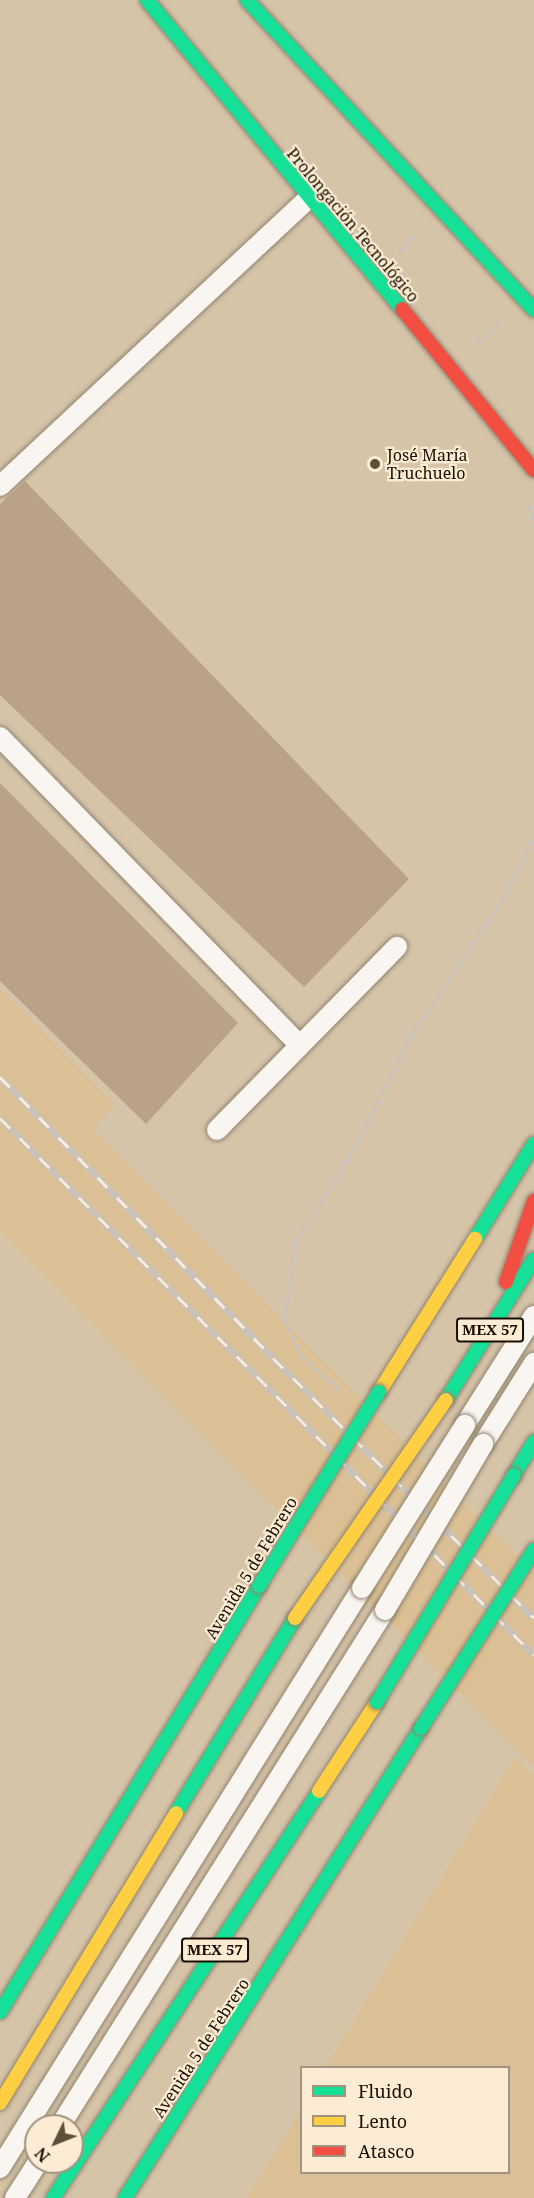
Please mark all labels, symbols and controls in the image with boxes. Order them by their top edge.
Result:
street label: Prolongación Tecnológico [283,144,423,306]
place label: José María Truchuelo [387,445,468,483]
marker: José María Truchuelo [368,457,382,471]
road number: MEX 57 [456,1318,524,1342]
street label: Avenida 5 de Febrero [201,1494,301,1642]
road number: MEX 57 [180,1938,250,1962]
street label: Avenida 5 de Febrero [149,1975,253,2121]
legend [300,2066,510,2174]
text: Fluido [358,2079,413,2103]
text: Lento [358,2109,407,2133]
north arrow [24,2114,84,2174]
text: Atasco [358,2139,415,2163]
text: N [30,2143,55,2167]

